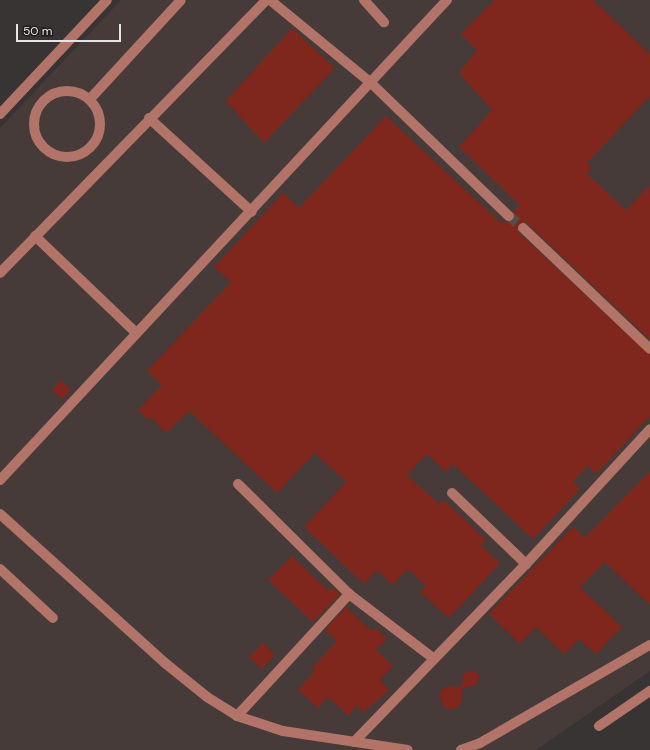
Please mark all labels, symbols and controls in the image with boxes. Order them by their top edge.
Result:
scale bar [18,16,123,42]
text: 50 m [23,23,52,39]

